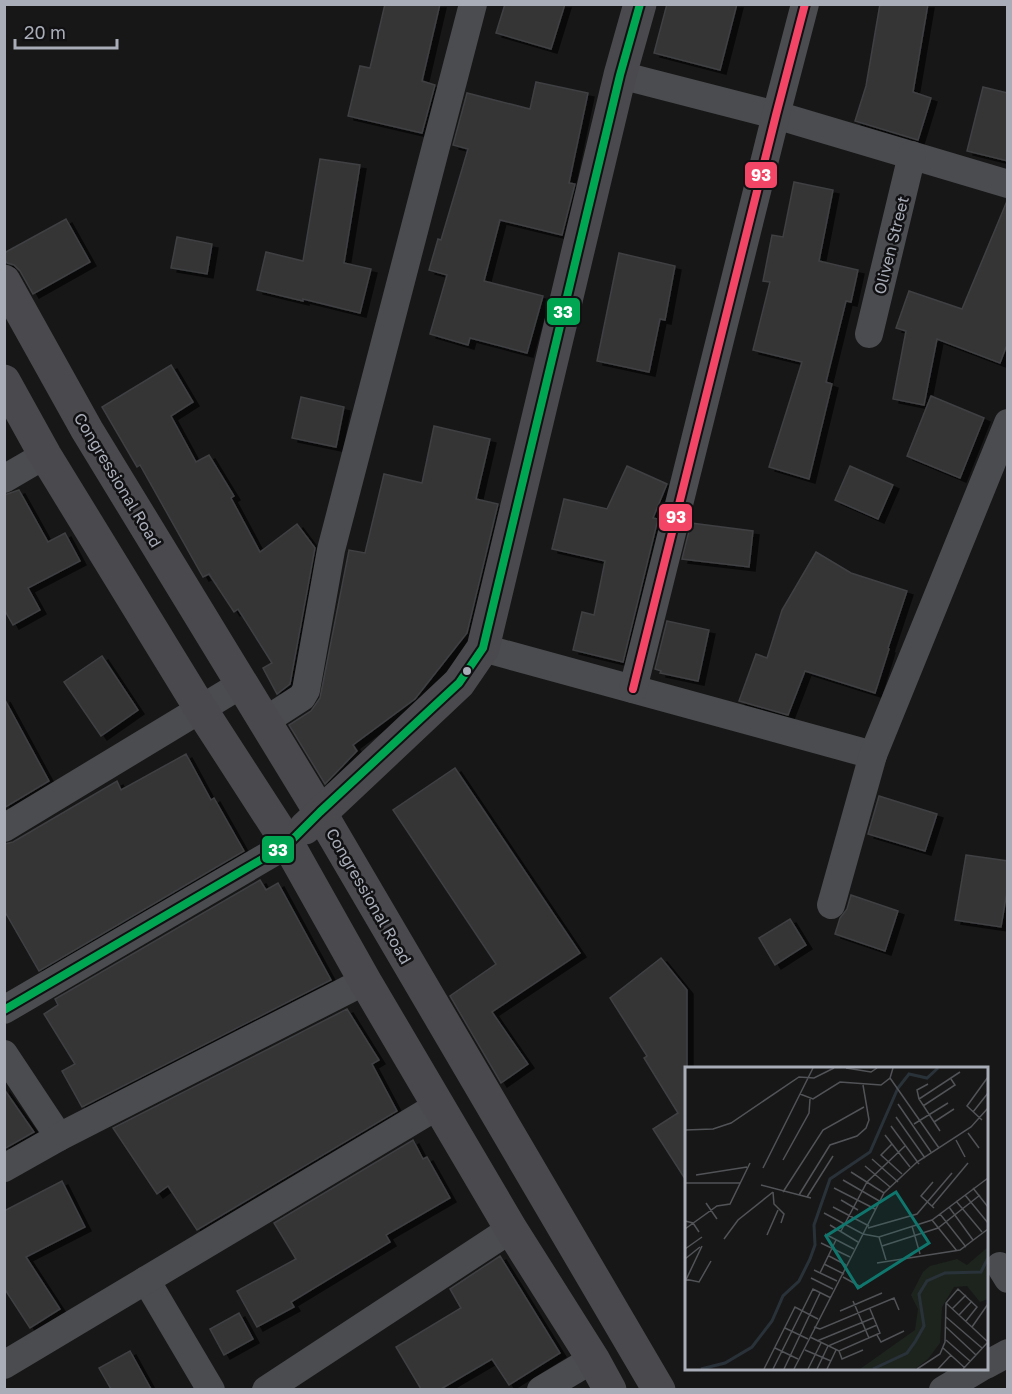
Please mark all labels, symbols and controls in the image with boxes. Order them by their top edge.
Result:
scale bar [15,12,117,50]
text: 20 m [24,21,66,43]
line badge: 93 [744,161,778,189]
text: 93 [751,165,771,185]
street label: Oliven Street [869,194,913,296]
line badge: 33 [546,297,581,326]
text: 33 [553,302,573,322]
street label: Congressional Road [70,409,166,551]
line badge: 93 [658,503,693,532]
text: 93 [666,507,686,527]
unlabelled marker [461,665,473,677]
street label: Congressional Road [322,824,416,968]
line badge: 33 [261,835,295,864]
text: 33 [268,840,288,860]
inset map [685,1067,988,1370]

